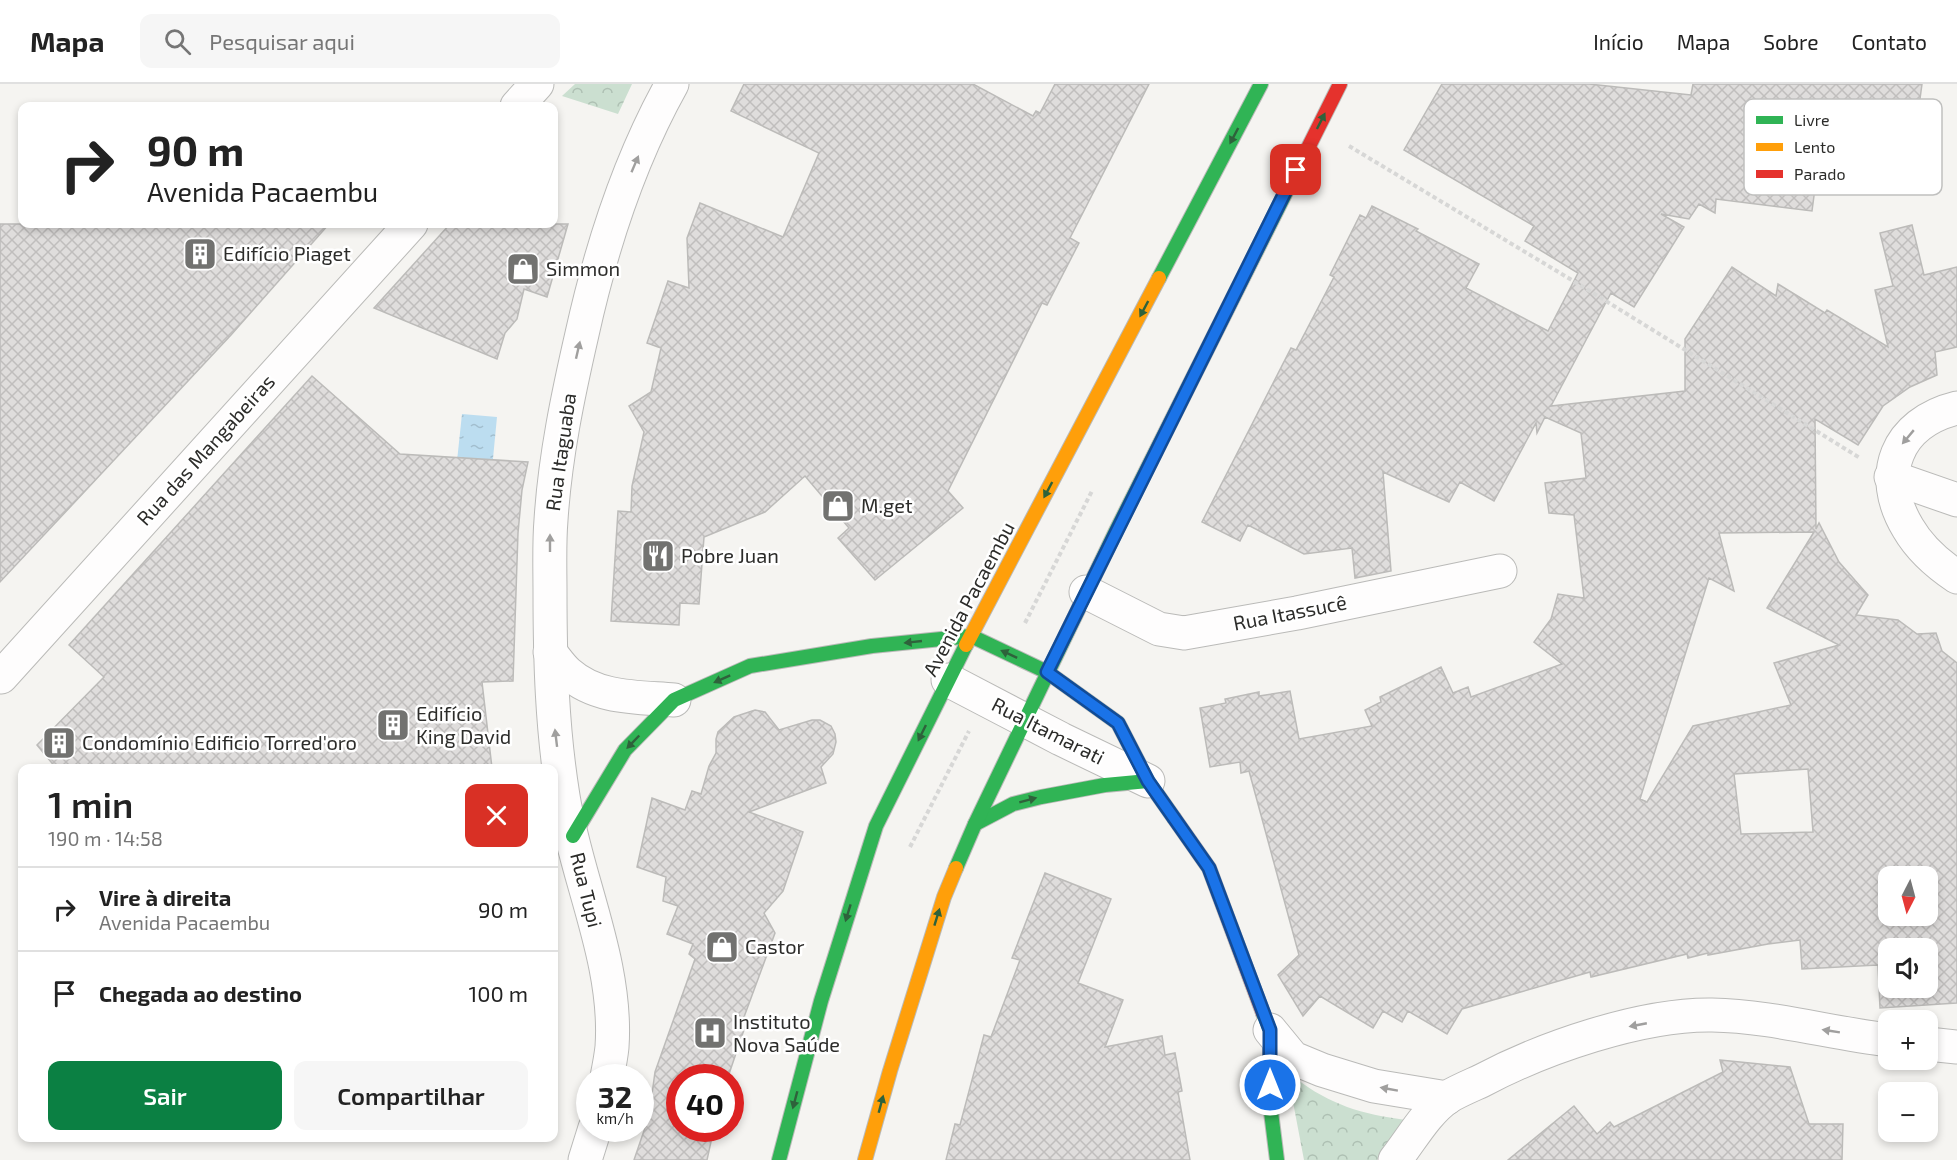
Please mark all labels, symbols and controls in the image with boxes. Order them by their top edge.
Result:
search box [140,14,560,68]
text: Mapa [30,24,104,58]
icon: search [161,25,194,58]
text: Pesquisar aqui [209,28,355,54]
text: Início [1593,29,1644,54]
text: Mapa [1677,29,1730,54]
text: Sobre [1763,29,1818,54]
text: Contato [1851,29,1927,54]
legend [1744,99,1942,195]
text: Livre [1794,110,1829,129]
one-way arrow [1316,113,1325,130]
text: 90 m [147,124,244,174]
icon: right [48,126,126,204]
one-way arrow [1229,128,1239,145]
text: Lento [1794,137,1835,156]
pin [1270,144,1321,195]
icon: arrive [1279,153,1312,186]
one-way arrow [630,155,640,173]
text: Parado [1794,164,1846,183]
text: Avenida Pacaembu [147,175,378,207]
building icon: Edifício Piaget [182,236,218,272]
place label: Edifício Piaget [223,241,351,265]
shop icon: Simmon [505,251,541,287]
place label: Simmon [546,256,620,280]
one-way arrow [1139,300,1149,317]
one-way arrow [574,341,584,360]
street label: Rua das Mangabeiras [131,369,279,530]
street label: Rua Itaguaba [540,391,580,512]
one-way arrow [1901,429,1914,445]
one-way arrow [1043,482,1053,499]
shop icon: M.get [820,488,856,524]
place label: M.get [861,493,913,517]
street label: Avenida Pacaembu [917,517,1019,680]
one-way arrow [546,533,555,552]
restaurant icon: Pobre Juan [640,538,676,574]
place label: Pobre Juan [681,543,779,567]
street label: Rua Itassucê [1231,589,1349,635]
one-way arrow [903,637,922,647]
one-way arrow [1000,650,1017,659]
one-way arrow [713,674,731,684]
street label: Rua Itamarati [988,691,1109,769]
place label: Edifício King David [416,701,511,748]
building icon: Edifício King David [375,707,411,743]
one-way arrow [917,724,926,741]
building icon: Condomínio Edificio Torred'oro [41,725,77,761]
one-way arrow [551,728,560,747]
place label: Condomínio Edificio Torred'oro [82,730,357,754]
one-way arrow [627,734,641,748]
text: 1 min [48,782,133,825]
button: close [465,784,528,847]
one-way arrow [1019,795,1037,804]
text: 190 m · 14:58 [48,826,163,850]
street label: Rua Tupi [566,850,608,930]
north arrow [1878,866,1938,926]
map controls [1878,866,1938,1142]
text: Vire à direita [99,884,231,910]
icon: right [48,893,81,926]
text: 90 m [478,896,528,922]
one-way arrow [843,904,852,922]
one-way arrow [933,908,943,926]
text: Avenida Pacaembu [99,910,270,934]
shop icon: Castor [704,929,740,965]
place label: Castor [745,934,805,958]
button: sound [1878,938,1938,998]
icon: arrive [48,977,81,1010]
text: Chegada ao destino [99,980,302,1006]
text: 100 m [469,980,528,1006]
place label: Instituto Nova Saúde [733,1009,840,1056]
button: + [1878,1010,1938,1070]
hospital icon: Instituto Nova Saúde [692,1015,728,1051]
one-way arrow [1628,1021,1647,1030]
one-way arrow [1821,1027,1840,1036]
position arrow [1238,1053,1302,1117]
button: Sair [48,1061,282,1130]
button: Compartilhar [294,1061,528,1130]
speed limit sign: 40 [666,1064,744,1142]
text: 32 [598,1078,632,1114]
button: − [1878,1082,1938,1142]
one-way arrow [1380,1084,1399,1093]
one-way arrow [789,1091,799,1109]
one-way arrow [876,1094,886,1113]
text: km/h [596,1109,634,1127]

